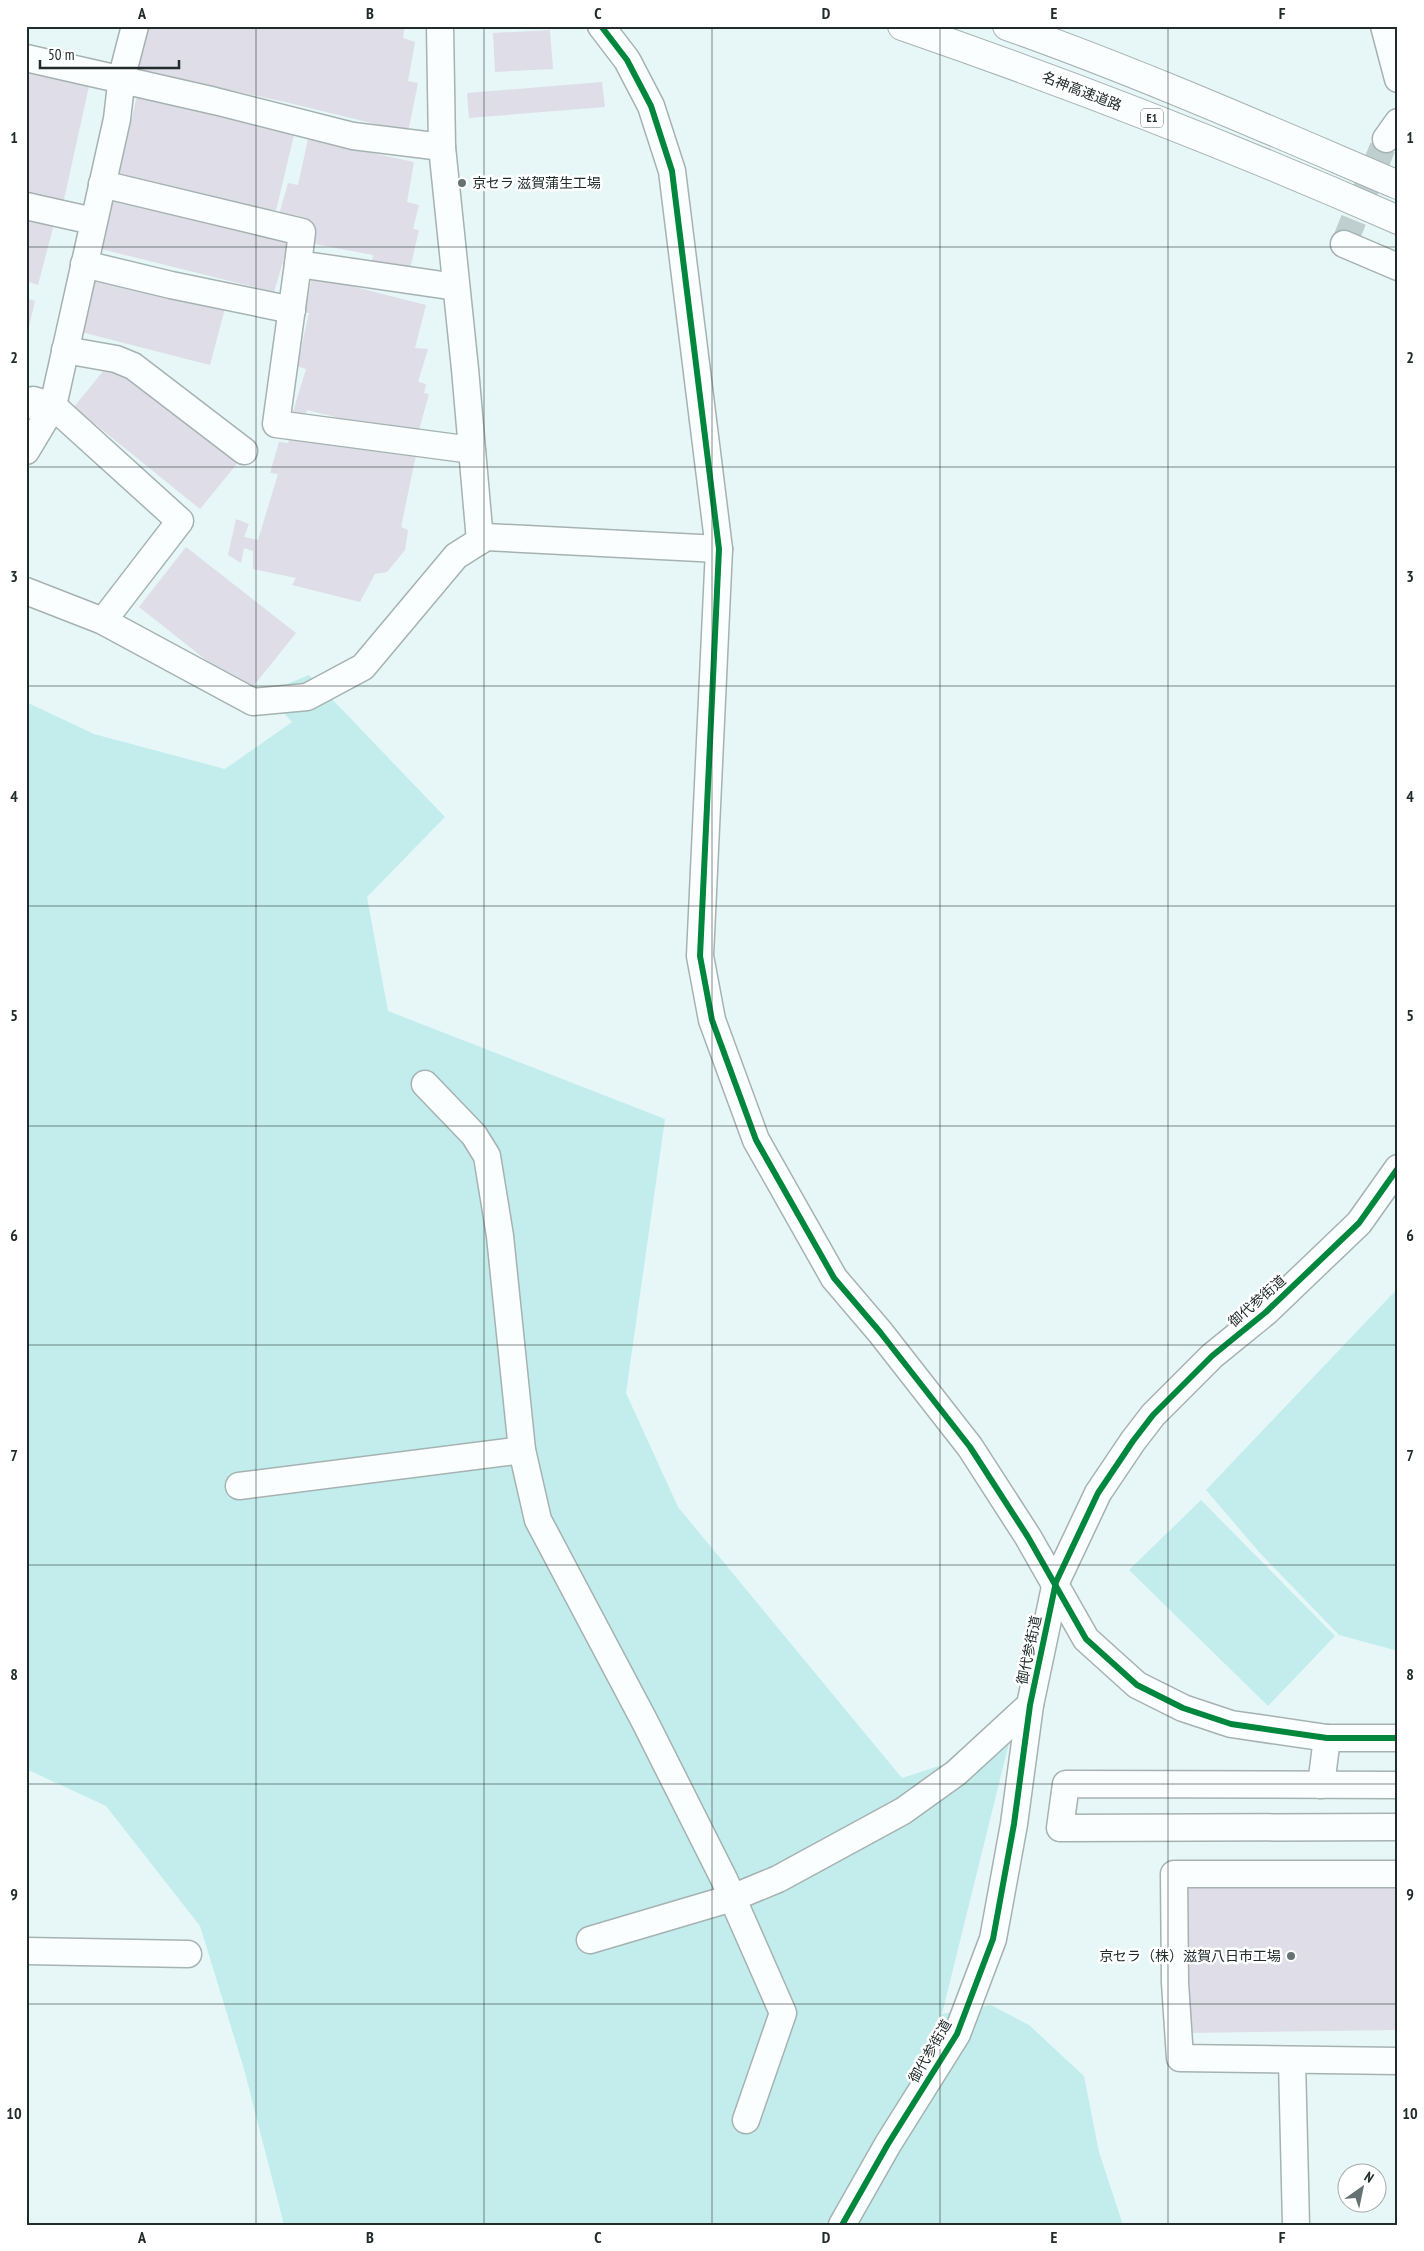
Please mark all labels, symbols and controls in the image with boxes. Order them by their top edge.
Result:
text: A [137,3,147,23]
text: B [366,3,374,23]
text: C [594,3,602,23]
text: D [822,3,831,23]
text: E [1051,3,1058,23]
text: F [1279,3,1286,23]
scale bar [40,38,179,70]
text: 50 m [48,45,74,64]
street label: 名神高速道路 [1040,68,1124,114]
road number: E1 [1141,109,1163,128]
text: 1 [10,127,18,147]
text: 1 [1406,127,1414,147]
place label: 京セラ 滋賀蒲生工場 [472,174,601,192]
marker: 京セラ 滋賀蒲生工場 [456,177,468,189]
text: 2 [10,347,18,367]
text: 2 [1406,347,1414,367]
text: 3 [10,566,18,586]
text: 3 [1406,566,1414,586]
text: 4 [10,786,18,806]
text: 4 [1406,786,1414,806]
text: 5 [10,1005,18,1025]
text: 5 [1406,1005,1414,1025]
text: 6 [10,1225,18,1245]
text: 6 [1406,1225,1414,1245]
street label: 御代参街道 [1225,1271,1289,1331]
text: 7 [10,1445,18,1465]
text: 7 [1406,1445,1414,1465]
street label: 御代参街道 [1013,1614,1045,1686]
text: 8 [10,1664,18,1684]
text: 8 [1406,1664,1414,1684]
text: 9 [10,1884,18,1904]
text: 9 [1406,1884,1414,1904]
place label: 京セラ（株）滋賀八日市工場 [1099,1947,1281,1965]
marker: 京セラ（株）滋賀八日市工場 [1285,1950,1297,1962]
street label: 御代参街道 [905,2016,955,2086]
text: 10 [6,2103,22,2123]
text: 10 [1402,2103,1418,2123]
north arrow [1336,2164,1386,2214]
text: N [1361,2167,1377,2187]
text: A [137,2227,147,2247]
text: B [366,2227,374,2247]
text: C [594,2227,602,2247]
text: D [822,2227,831,2247]
text: E [1051,2227,1058,2247]
text: F [1279,2227,1286,2247]

